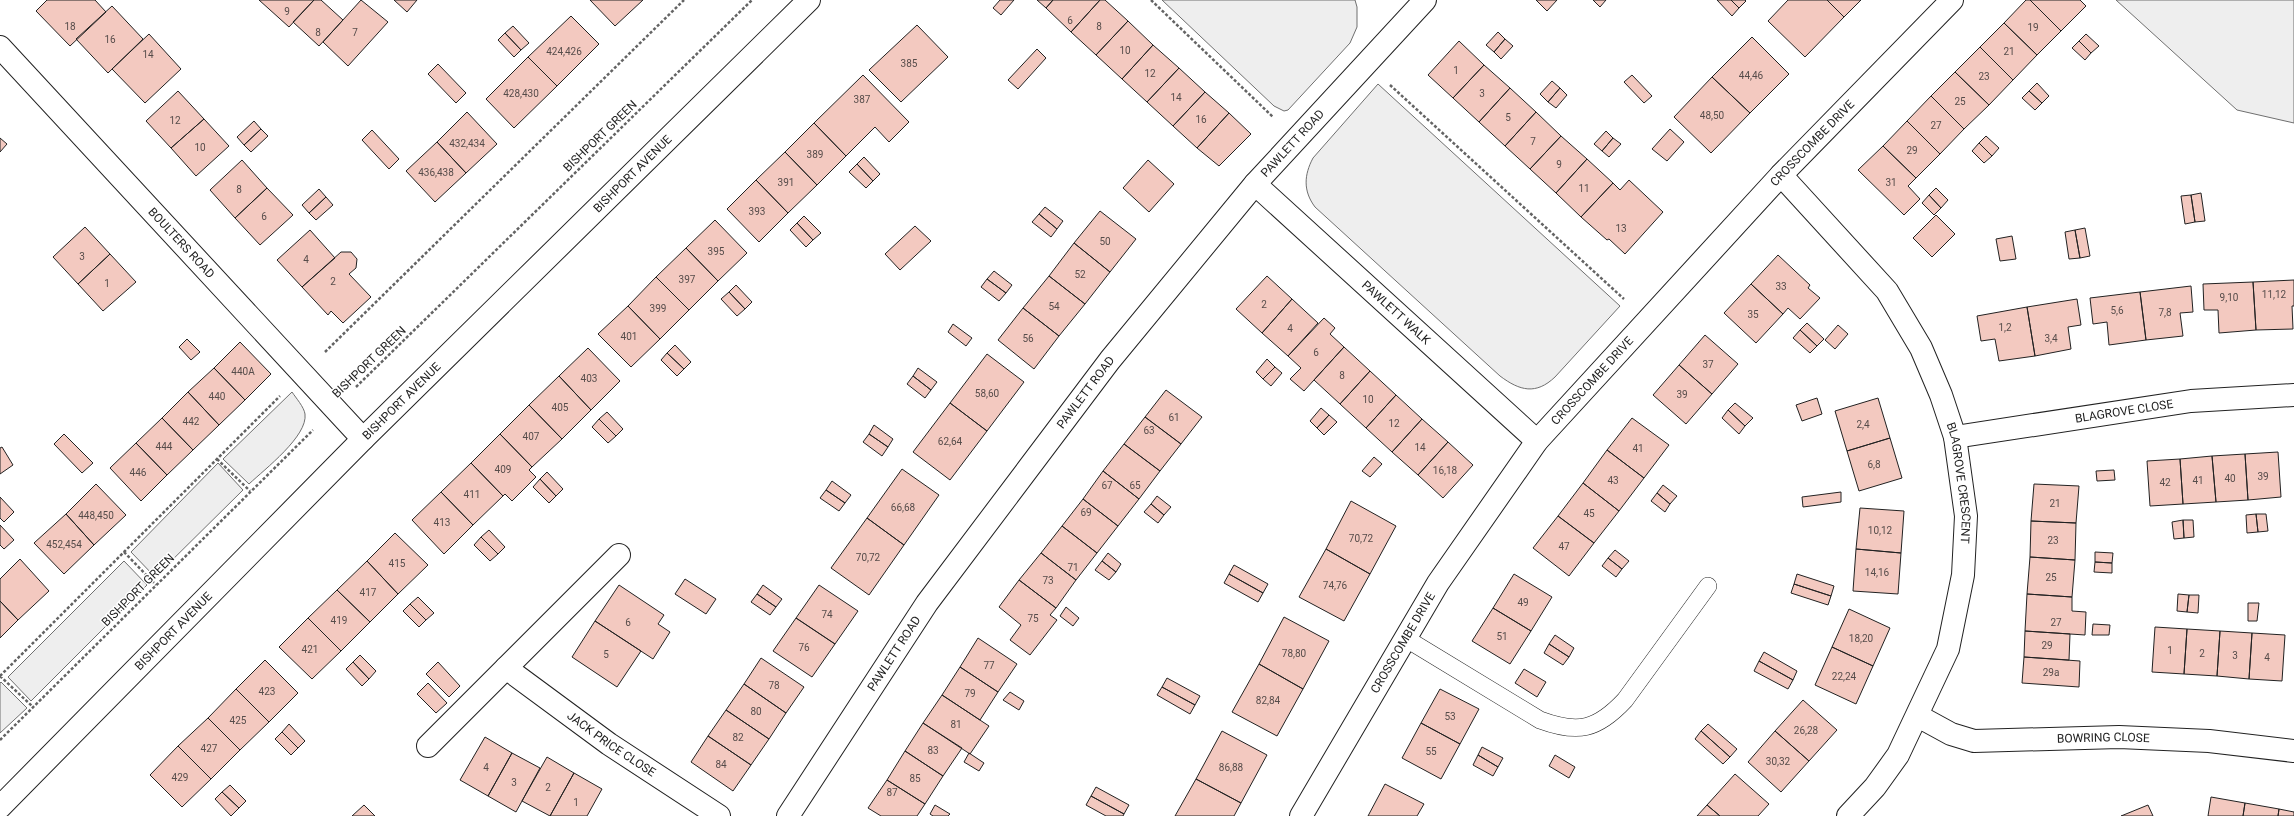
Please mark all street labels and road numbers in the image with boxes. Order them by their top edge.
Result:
street label: BISHPORT GREEN [560,97,640,175]
street label: CROSSCOMBE DRIVE [1767,97,1857,189]
street label: PAWLETT ROAD [1258,107,1327,180]
street label: BISHPORT AVENUE [590,132,675,215]
street label: BOULTERS ROAD [145,205,218,281]
street label: PAWLETT WALK [1359,278,1434,348]
street label: BISHPORT GREEN [329,323,409,401]
street label: CROSSCOMBE DRIVE [1548,334,1636,428]
street label: PAWLETT ROAD [1054,353,1117,431]
street label: BISHPORT AVENUE [360,359,444,443]
street label: BLAGROVE CLOSE [2074,397,2174,426]
street label: BLAGROVE CRESCENT [1944,421,1973,544]
street label: BISHPORT GREEN [99,551,177,629]
street label: BISHPORT AVENUE [132,589,215,673]
street label: CROSSCOMBE DRIVE [1368,590,1438,696]
street label: PAWLETT ROAD [864,613,924,694]
street label: JACK PRICE CLOSE [564,709,658,780]
street label: BOWRING CLOSE [2057,730,2150,746]

